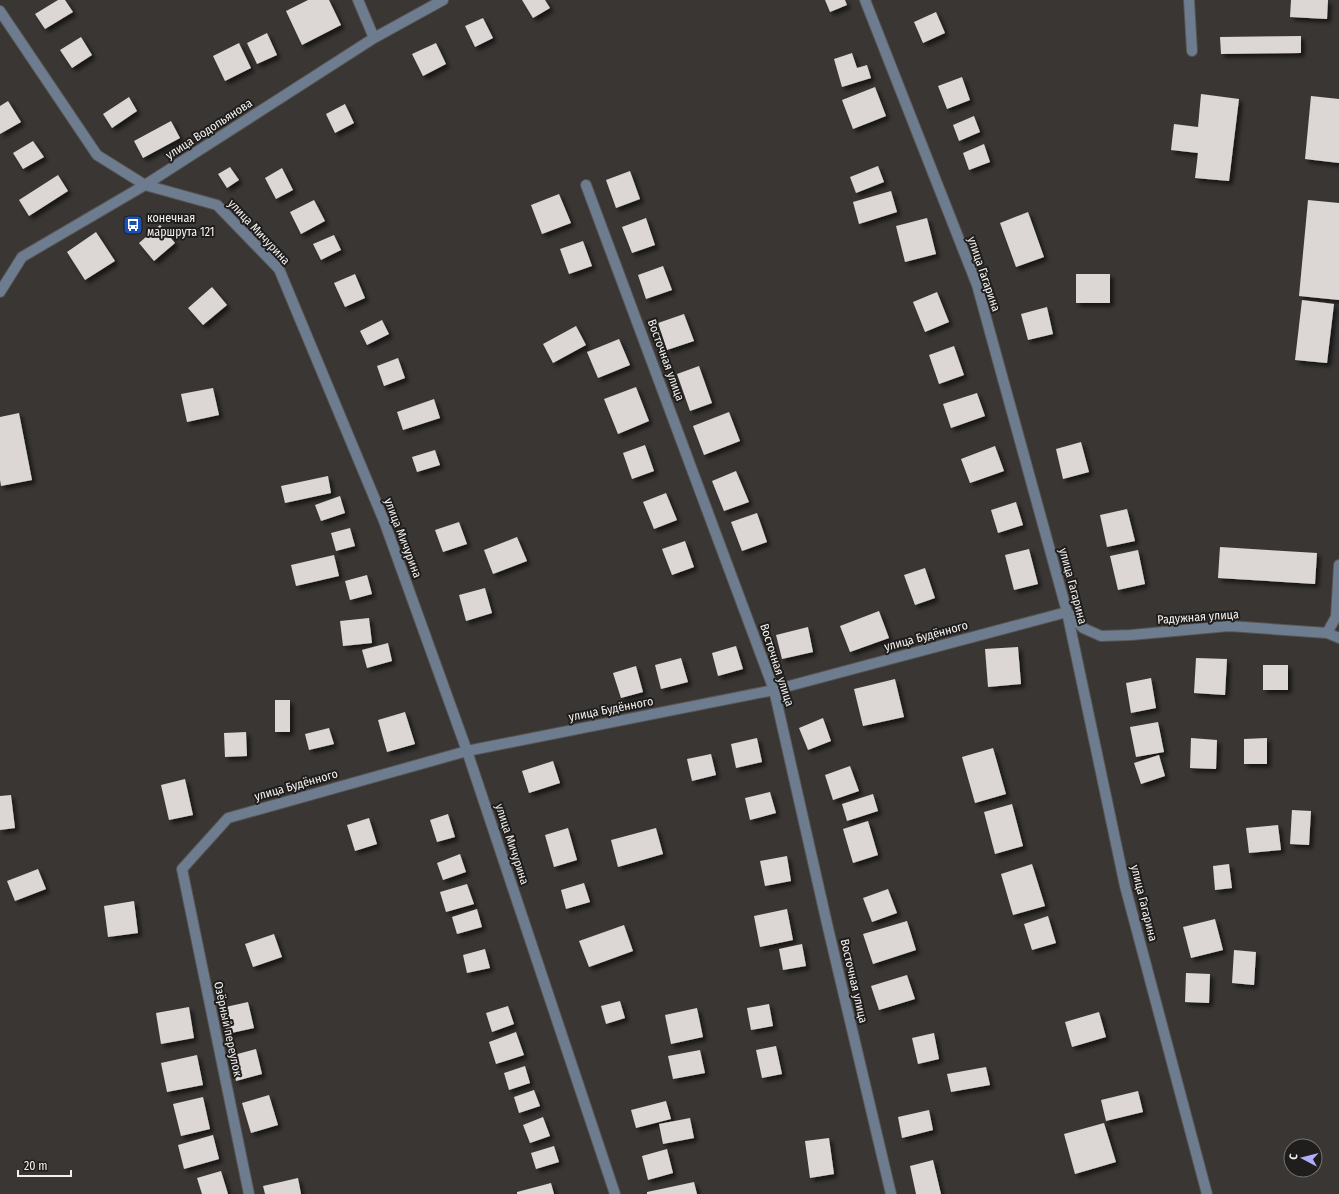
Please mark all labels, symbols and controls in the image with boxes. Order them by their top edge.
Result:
street label: улица Водопьянова [163,96,255,162]
street label: улица Мичурина [225,196,293,268]
place label: конечная маршрута 121 [147,211,214,239]
bus stop icon: конечная маршрута 121 [122,214,144,236]
street label: улица Гагарина [965,235,1003,313]
street label: Восточная улица [645,317,687,403]
street label: улица Мичурина [381,496,425,580]
street label: улица Гагарина [1056,546,1090,626]
street label: Радужная улица [1157,607,1239,627]
street label: улица Будённого [883,618,969,654]
street label: Восточная улица [757,622,797,708]
street label: улица Будённого [567,694,655,724]
street label: улица Будённого [253,766,339,804]
street label: улица Мичурина [492,802,532,886]
street label: улица Гагарина [1128,863,1160,943]
street label: Восточная улица [838,938,871,1025]
street label: Озёрный переулок [211,980,245,1078]
north arrow [1283,1138,1323,1178]
scale bar [18,1152,71,1178]
text: С [1287,1153,1300,1160]
text: 20 m [24,1159,48,1173]

